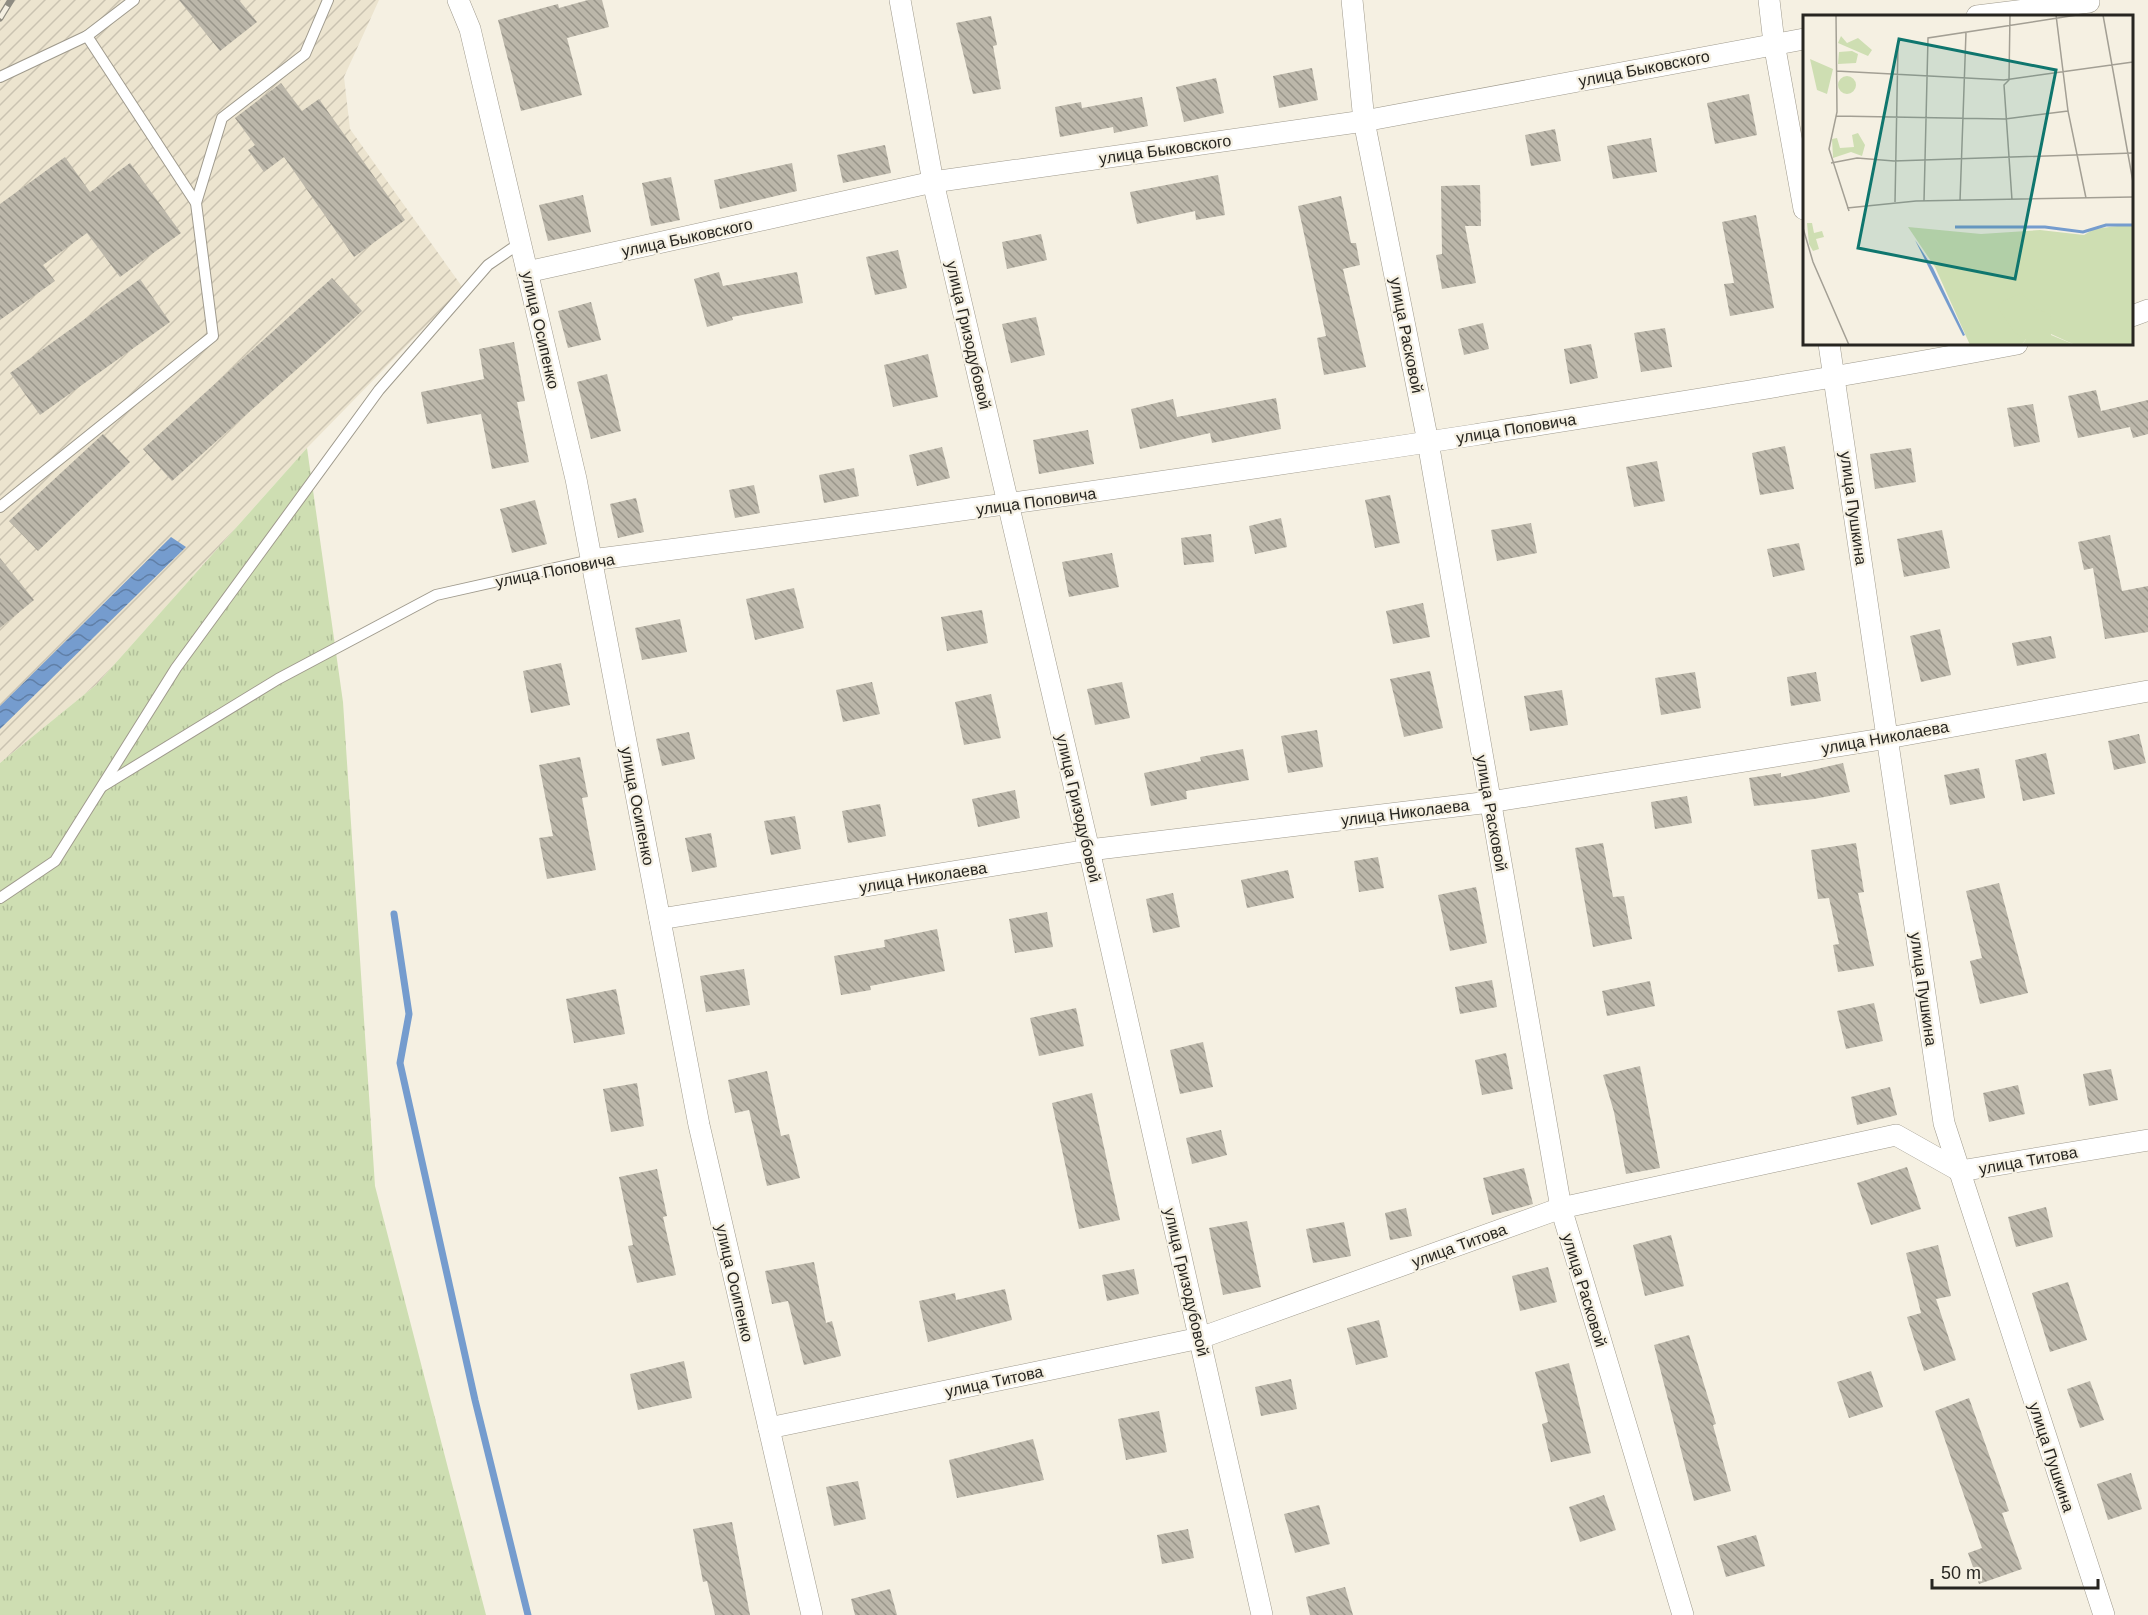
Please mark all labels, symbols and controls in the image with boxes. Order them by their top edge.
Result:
inset map [1803,15,2133,345]
street label: улица Быковского [1577,47,1711,90]
street label: улица Быковского [1098,132,1232,167]
street label: улица Быковского [620,215,754,260]
street label: улица Гризодубовой [943,259,994,411]
street label: улица Осипенко [519,270,562,391]
street label: улица Расковой [1387,276,1426,394]
street label: улица Поповича [1455,411,1577,446]
street label: улица Пушкина [1837,450,1870,566]
street label: улица Поповича [975,485,1097,518]
street label: улица Поповича [494,551,616,590]
street label: улица Николаева [1820,718,1950,757]
street label: улица Гризодубовой [1053,732,1104,884]
street label: улица Осипенко [618,745,657,867]
street label: улица Расковой [1473,754,1510,873]
street label: улица Николаева [1340,796,1470,829]
street label: улица Николаева [858,859,988,896]
street label: улица Пушкина [1907,931,1940,1047]
street label: улица Титова [1978,1143,2079,1178]
street label: улица Гризодубовой [1161,1206,1212,1358]
street label: улица Титова [1409,1220,1509,1271]
street label: улица Осипенко [713,1223,756,1344]
street label: улица Расковой [1559,1231,1610,1349]
street label: улица Титова [944,1363,1045,1400]
street label: улица Пушкина [2026,1400,2077,1514]
scale bar [1932,1552,2098,1590]
text: 50 m [1941,1563,1981,1583]

